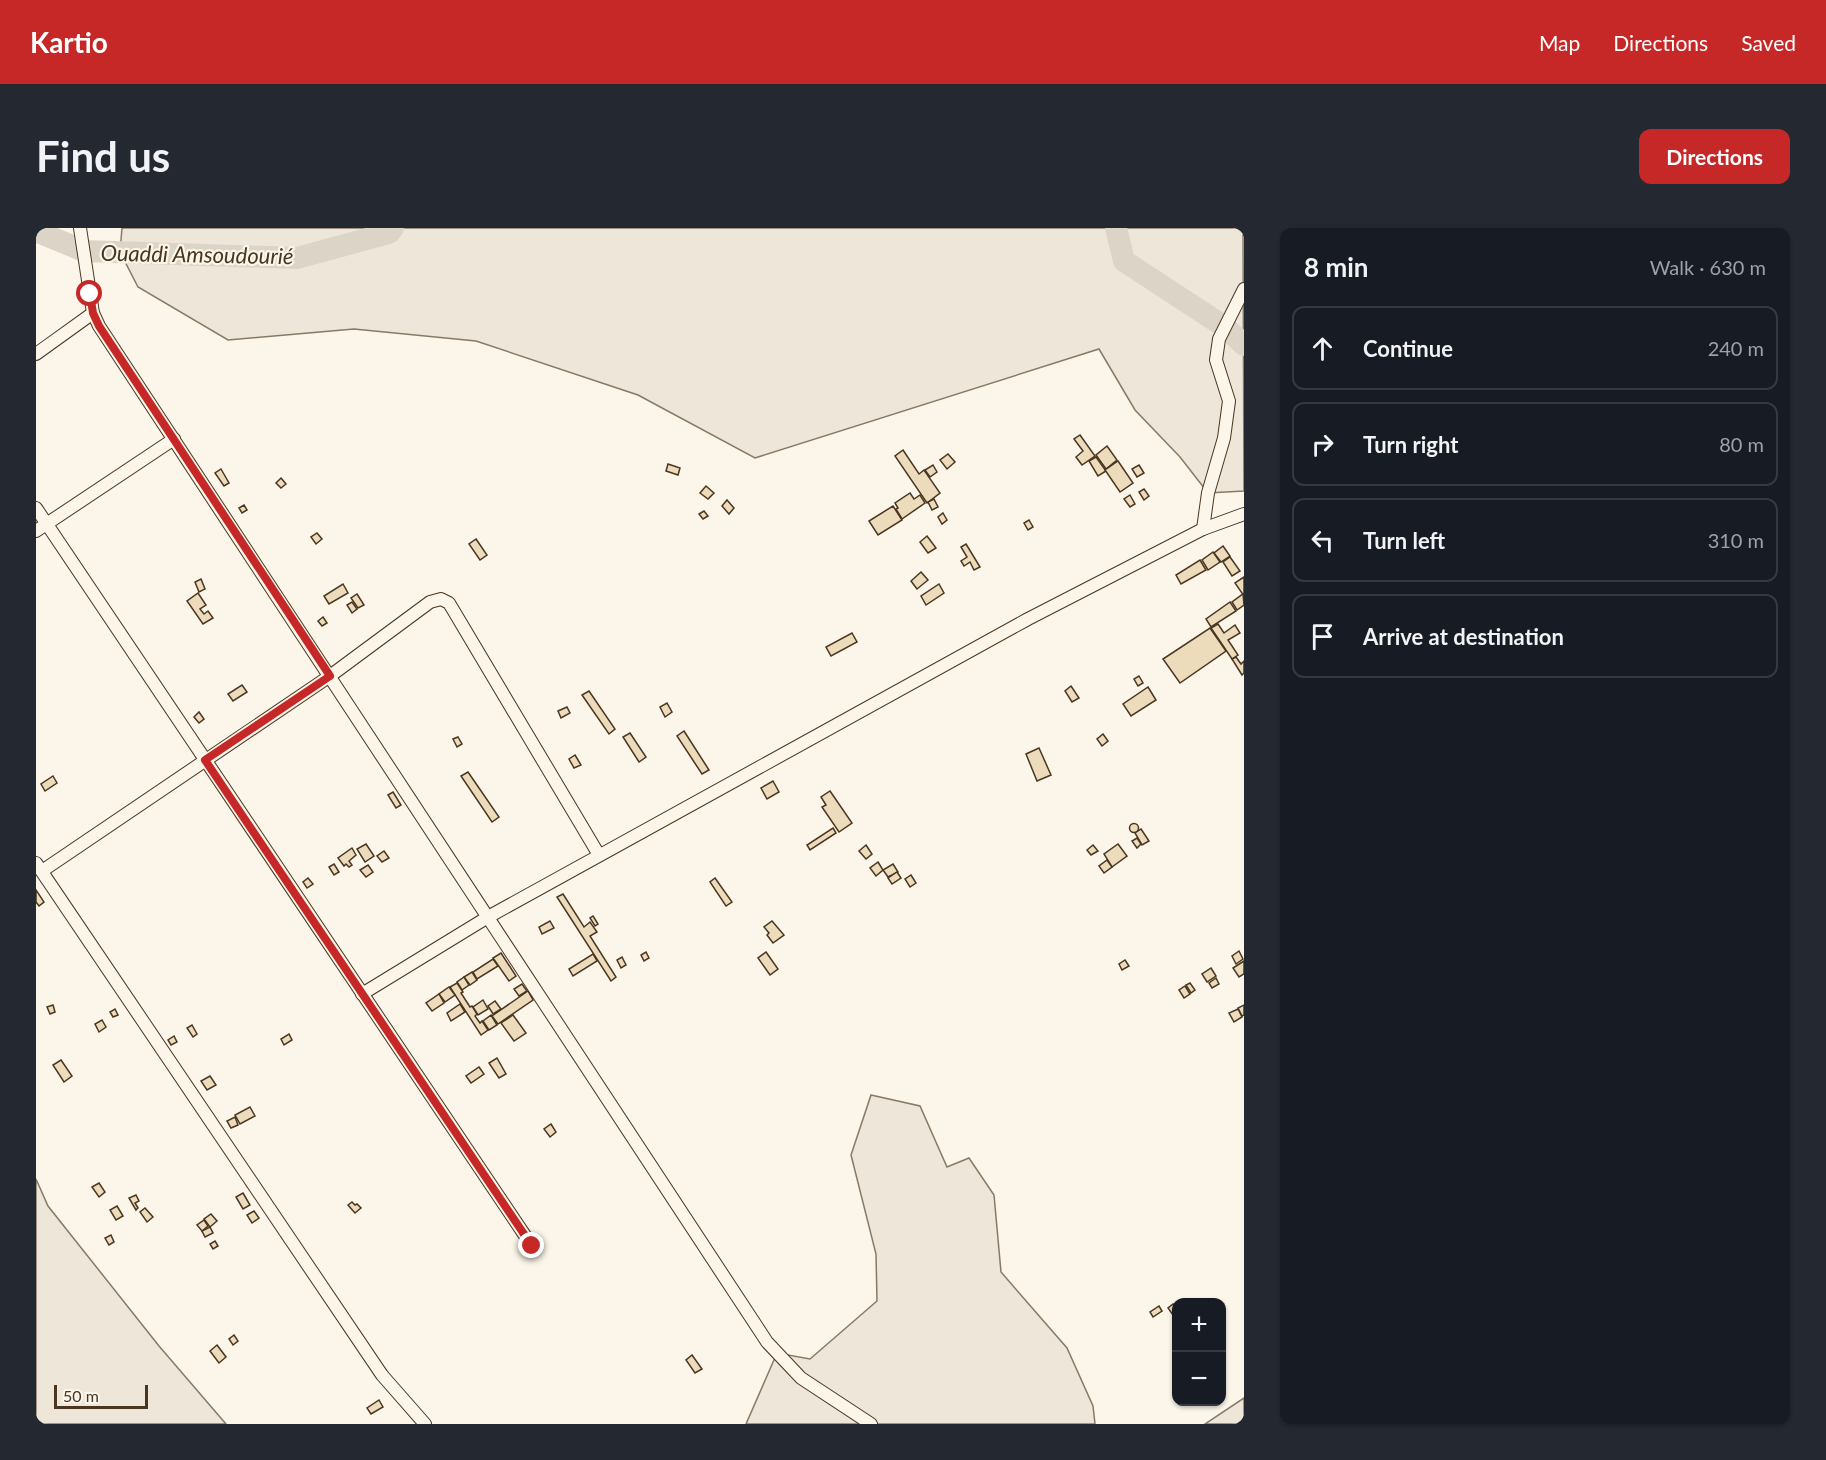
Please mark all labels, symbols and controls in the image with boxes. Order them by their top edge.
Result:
text: Kartio [30,25,108,59]
text: Map [1539,30,1580,55]
text: Directions [1613,30,1708,55]
text: Saved [1741,30,1796,55]
button: Directions [1639,129,1790,184]
text: Find us [36,131,170,181]
water label: Ouaddi Amsoudourié [100,239,294,269]
text: 8 min [1304,251,1368,283]
text: Walk · 630 m [1650,255,1766,279]
route start [76,280,102,306]
icon: ahead [1306,332,1339,365]
text: Continue [1363,335,1453,362]
text: 240 m [1708,336,1764,360]
icon: right [1306,428,1339,461]
text: Turn right [1363,431,1458,458]
text: 80 m [1719,432,1764,456]
icon: left [1306,524,1339,557]
text: Turn left [1363,527,1445,554]
text: 310 m [1708,528,1764,552]
icon: arrive [1306,620,1339,653]
text: Arrive at destination [1363,623,1564,650]
route end [518,1232,544,1258]
map controls [1172,1298,1226,1406]
button: + [1172,1298,1226,1352]
button: − [1172,1352,1226,1406]
scale bar [54,1382,148,1410]
text: 50 m [63,1386,99,1405]

